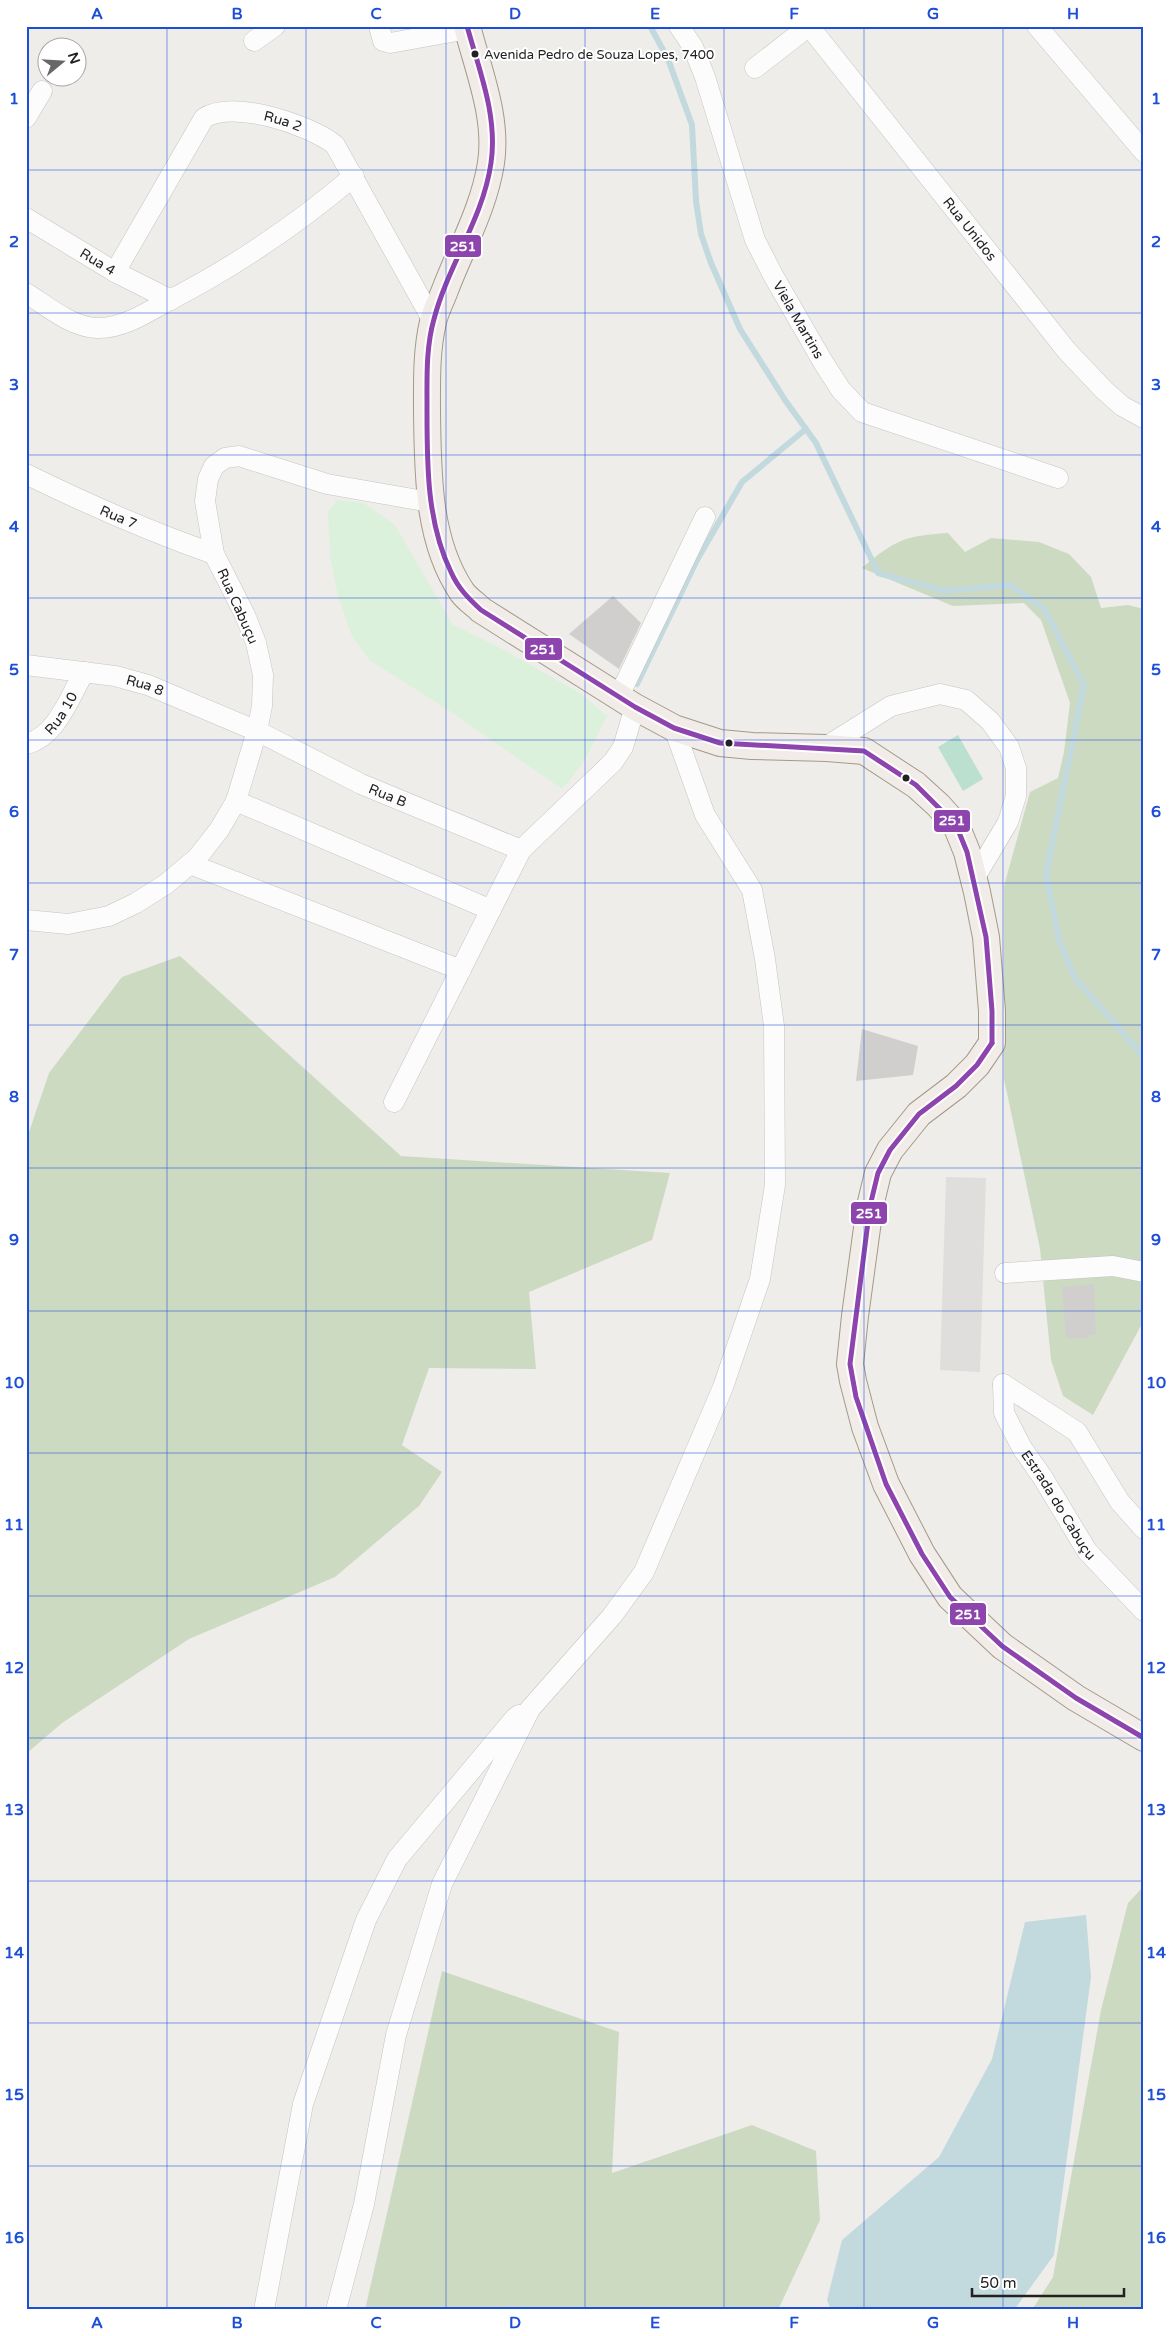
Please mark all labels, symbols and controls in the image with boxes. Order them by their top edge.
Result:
text: A [91,4,103,24]
text: B [231,4,243,24]
text: C [370,4,382,24]
text: D [509,4,521,24]
text: E [650,4,660,24]
text: F [789,4,799,24]
text: G [927,4,939,24]
text: H [1067,4,1079,24]
north arrow [38,38,88,88]
place label: Avenida Pedro de Souza Lopes, 7400 [484,47,714,63]
marker: Avenida Pedro de Souza Lopes, 7400 [470,49,480,59]
text: N [64,50,84,66]
text: 1 [9,89,19,109]
text: 1 [1151,89,1161,109]
street label: Rua 2 [262,107,304,135]
street label: Rua Unidos [939,194,1000,265]
text: 2 [9,232,19,252]
text: 2 [1151,232,1161,252]
line badge: 251 [444,234,482,258]
text: 251 [450,238,476,255]
street label: Rua 4 [77,245,119,279]
street label: Viela Martins [769,278,827,362]
text: 3 [9,375,19,395]
text: 3 [1151,375,1161,395]
street label: Rua 7 [97,502,139,533]
text: 4 [9,517,19,537]
text: 4 [1151,517,1161,537]
street label: Rua Cabuçu [213,566,262,647]
line badge: 251 [524,637,563,661]
text: 251 [530,641,556,658]
text: 5 [9,660,19,680]
text: 5 [1151,660,1161,680]
street label: Rua 8 [124,671,167,700]
street label: Rua 10 [41,689,81,739]
unlabelled marker [724,738,734,748]
unlabelled marker [901,773,911,783]
street label: Rua B [366,780,409,811]
text: 6 [9,802,19,822]
text: 6 [1151,802,1161,822]
line badge: 251 [933,809,971,833]
text: 251 [939,812,965,829]
text: 7 [9,945,19,965]
text: 7 [1151,945,1161,965]
text: 8 [9,1087,19,1107]
text: 8 [1151,1087,1161,1107]
line badge: 251 [850,1201,888,1225]
text: 251 [856,1205,882,1222]
text: 9 [9,1230,19,1250]
text: 9 [1151,1230,1161,1250]
text: 10 [4,1373,24,1393]
text: 10 [1146,1373,1166,1393]
street label: Estrada do Cabuçu [1017,1447,1099,1564]
text: 11 [4,1515,24,1535]
text: 11 [1146,1515,1166,1535]
line badge: 251 [949,1602,987,1626]
text: 251 [955,1606,981,1623]
text: 12 [4,1658,24,1678]
text: 12 [1146,1658,1166,1678]
text: 13 [4,1800,24,1820]
text: 13 [1146,1800,1166,1820]
text: 14 [4,1943,24,1963]
text: 14 [1146,1943,1166,1963]
text: 15 [4,2085,24,2105]
text: 15 [1146,2085,1166,2105]
text: 16 [4,2228,24,2248]
text: 16 [1146,2228,1166,2248]
scale bar [972,2266,1125,2298]
text: 50 m [980,2274,1017,2292]
text: A [91,2313,103,2333]
text: B [231,2313,243,2333]
text: C [370,2313,382,2333]
text: D [509,2313,521,2333]
text: E [650,2313,660,2333]
text: F [789,2313,799,2333]
text: G [927,2313,939,2333]
text: H [1067,2313,1079,2333]

